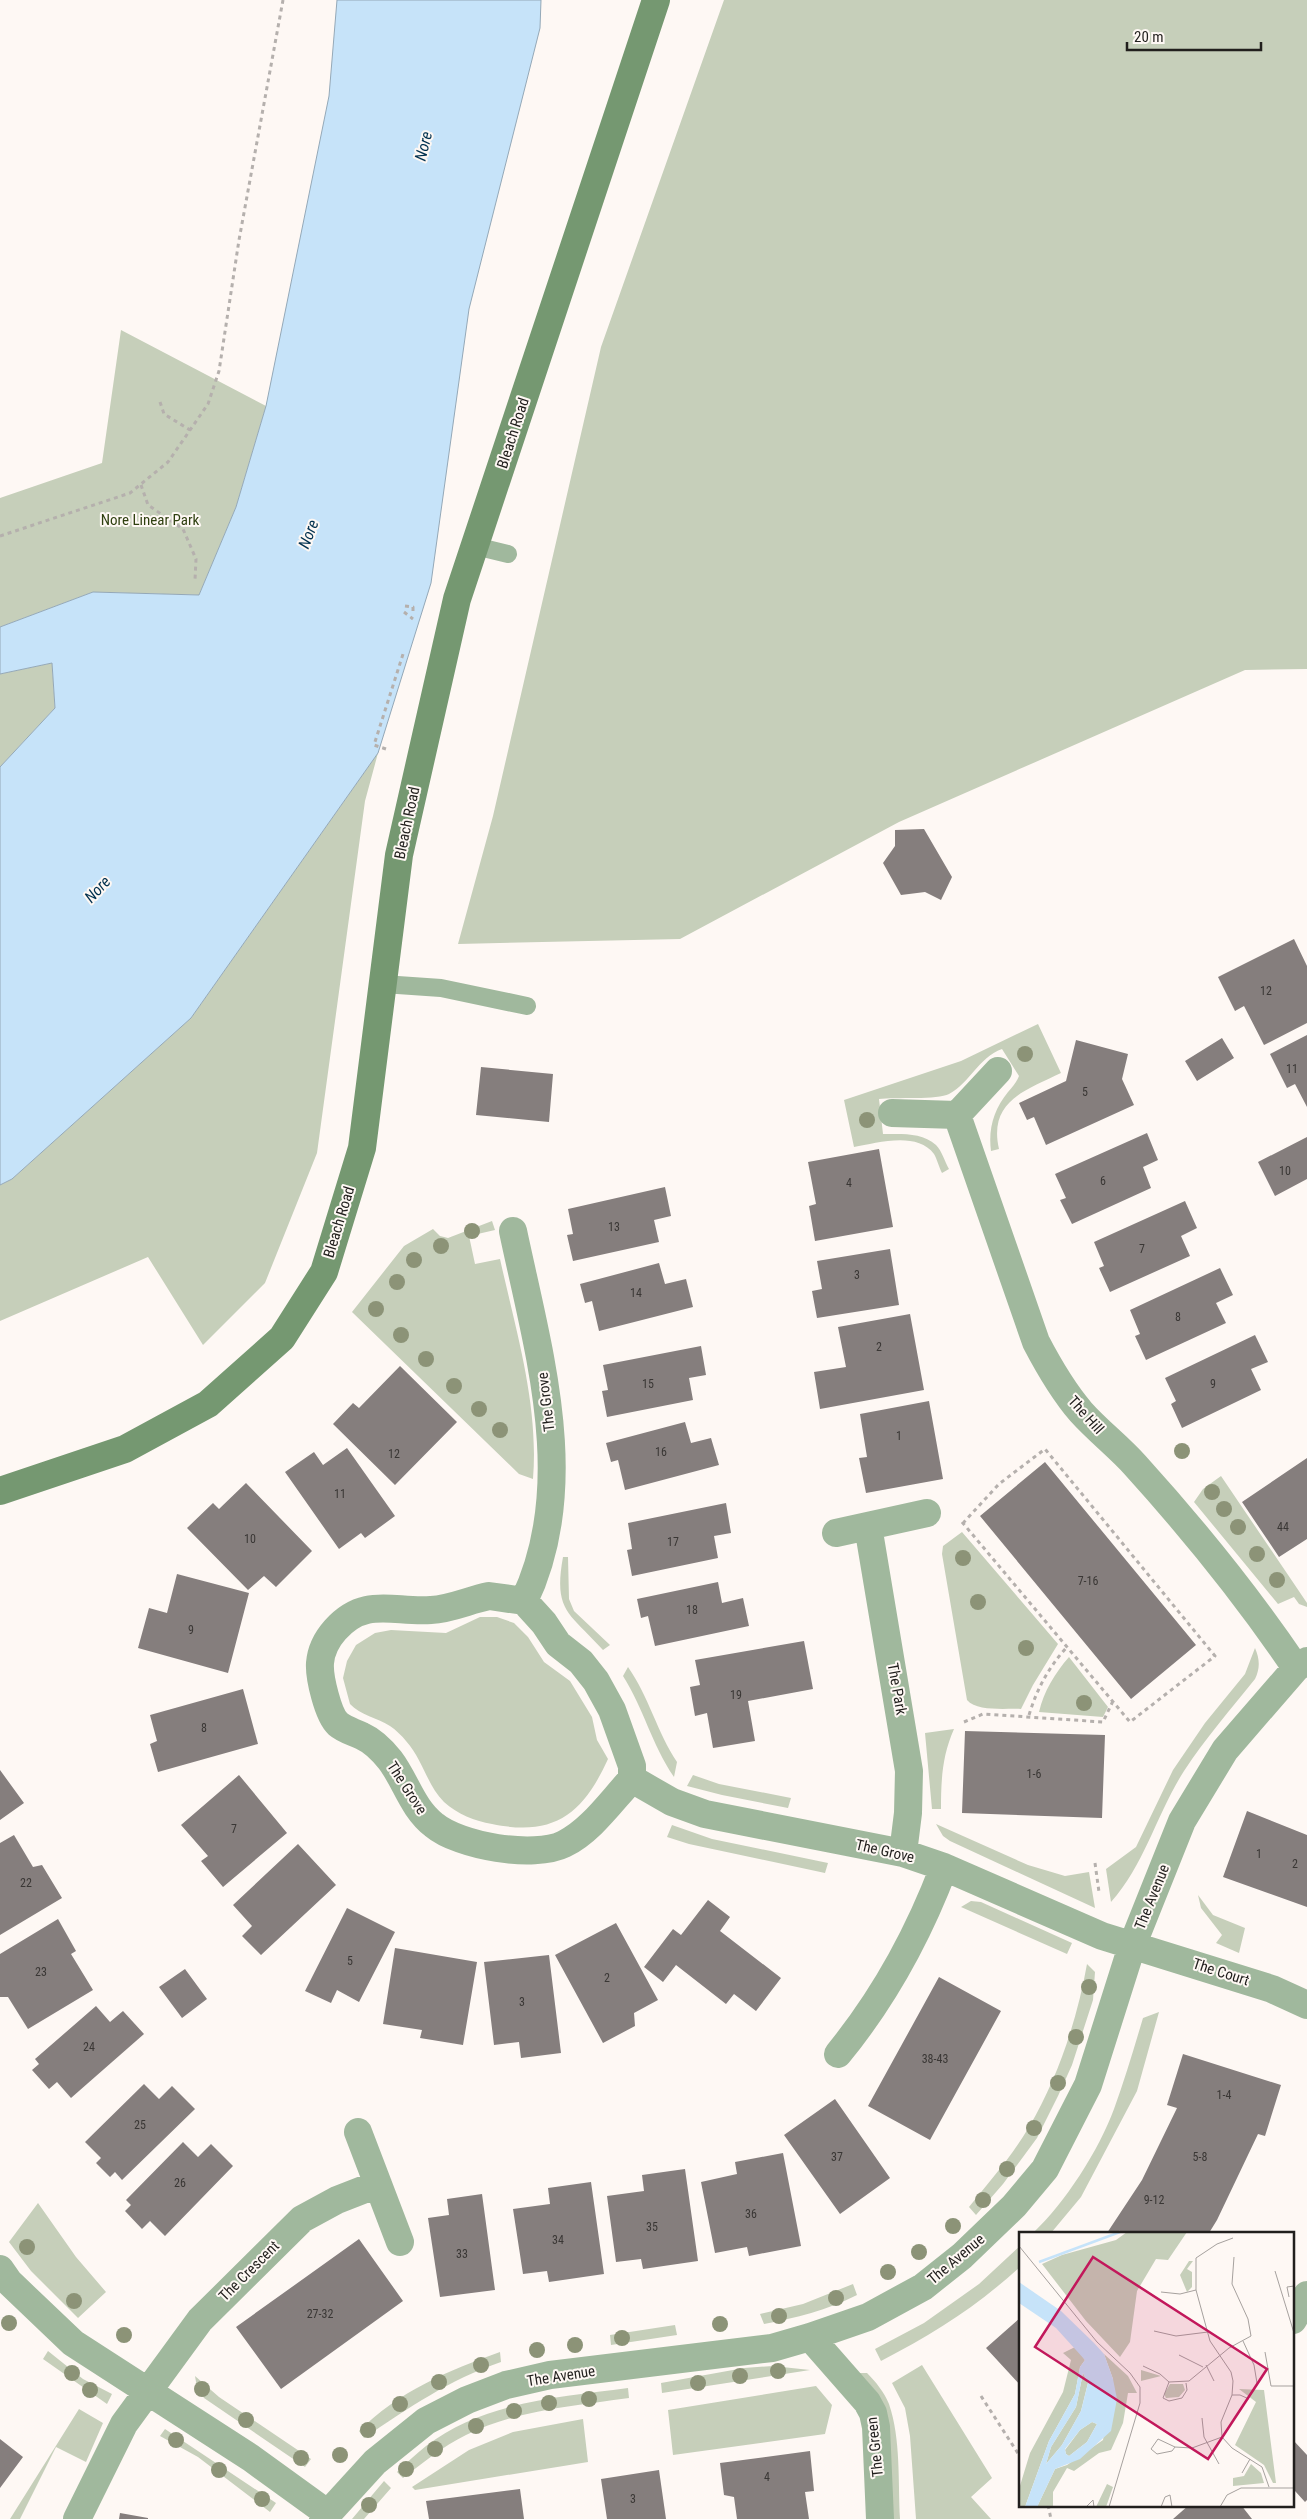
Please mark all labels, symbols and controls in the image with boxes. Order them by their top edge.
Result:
scale bar [1127,20,1261,52]
text: 20 m [1134,28,1164,46]
water label: Nore [411,130,436,163]
street label: Bleach Road [493,395,533,471]
park label: Nore Linear Park [101,511,200,529]
water label: Nore [294,517,323,551]
street label: Bleach Road [391,785,423,861]
water label: Nore [80,872,114,907]
house number: 12 [1260,984,1272,998]
house number: 11 [1286,1062,1298,1076]
house number: 5 [1082,1085,1088,1099]
house number: 10 [1279,1164,1291,1178]
house number: 6 [1100,1174,1106,1188]
house number: 4 [846,1176,852,1190]
street label: Bleach Road [320,1184,358,1260]
house number: 13 [608,1220,620,1234]
house number: 7 [1139,1242,1145,1256]
house number: 3 [854,1268,860,1282]
house number: 14 [630,1286,642,1300]
house number: 8 [1175,1310,1181,1324]
house number: 2 [876,1340,882,1354]
street label: The Grove [533,1371,559,1433]
house number: 15 [642,1377,654,1391]
house number: 9 [1210,1377,1216,1391]
street label: The Hill [1064,1392,1108,1438]
house number: 1 [896,1429,902,1443]
house number: 16 [655,1445,667,1459]
house number: 12 [388,1447,400,1461]
house number: 11 [334,1487,346,1501]
house number: 44 [1277,1520,1289,1534]
house number: 10 [244,1532,256,1546]
house number: 17 [667,1535,679,1549]
house number: 7-16 [1078,1574,1098,1588]
house number: 18 [686,1603,698,1617]
house number: 9 [188,1623,194,1637]
street label: The Park [884,1662,910,1717]
house number: 19 [730,1688,742,1702]
house number: 8 [201,1721,207,1735]
street label: The Grove [383,1758,431,1818]
house number: 1-6 [1027,1767,1041,1781]
house number: 7 [231,1822,237,1836]
street label: The Grove [854,1836,916,1866]
house number: 1 [1256,1847,1262,1861]
house number: 2 [1292,1857,1298,1871]
street label: The Avenue [1131,1862,1173,1932]
house number: 22 [20,1876,32,1890]
house number: 5 [347,1954,353,1968]
street label: The Court [1191,1954,1251,1990]
house number: 23 [35,1965,47,1979]
house number: 2 [604,1971,610,1985]
house number: 3 [519,1995,525,2009]
house number: 24 [83,2040,95,2054]
house number: 38-43 [922,2052,948,2066]
house number: 1-4 [1217,2088,1231,2102]
house number: 25 [134,2118,146,2132]
house number: 37 [831,2150,843,2164]
house number: 5-8 [1193,2150,1207,2164]
house number: 26 [174,2176,186,2190]
house number: 9-12 [1144,2193,1164,2207]
house number: 36 [745,2207,757,2221]
house number: 35 [646,2220,658,2234]
street label: The Avenue [924,2230,988,2288]
inset map [1019,2232,1294,2506]
house number: 34 [552,2233,564,2247]
street label: The Crescent [215,2237,283,2305]
house number: 33 [456,2247,468,2261]
house number: 27-32 [307,2307,333,2321]
street label: The Avenue [526,2362,596,2390]
street label: The Green [863,2416,887,2478]
house number: 4 [764,2470,770,2484]
house number: 3 [630,2492,636,2506]

